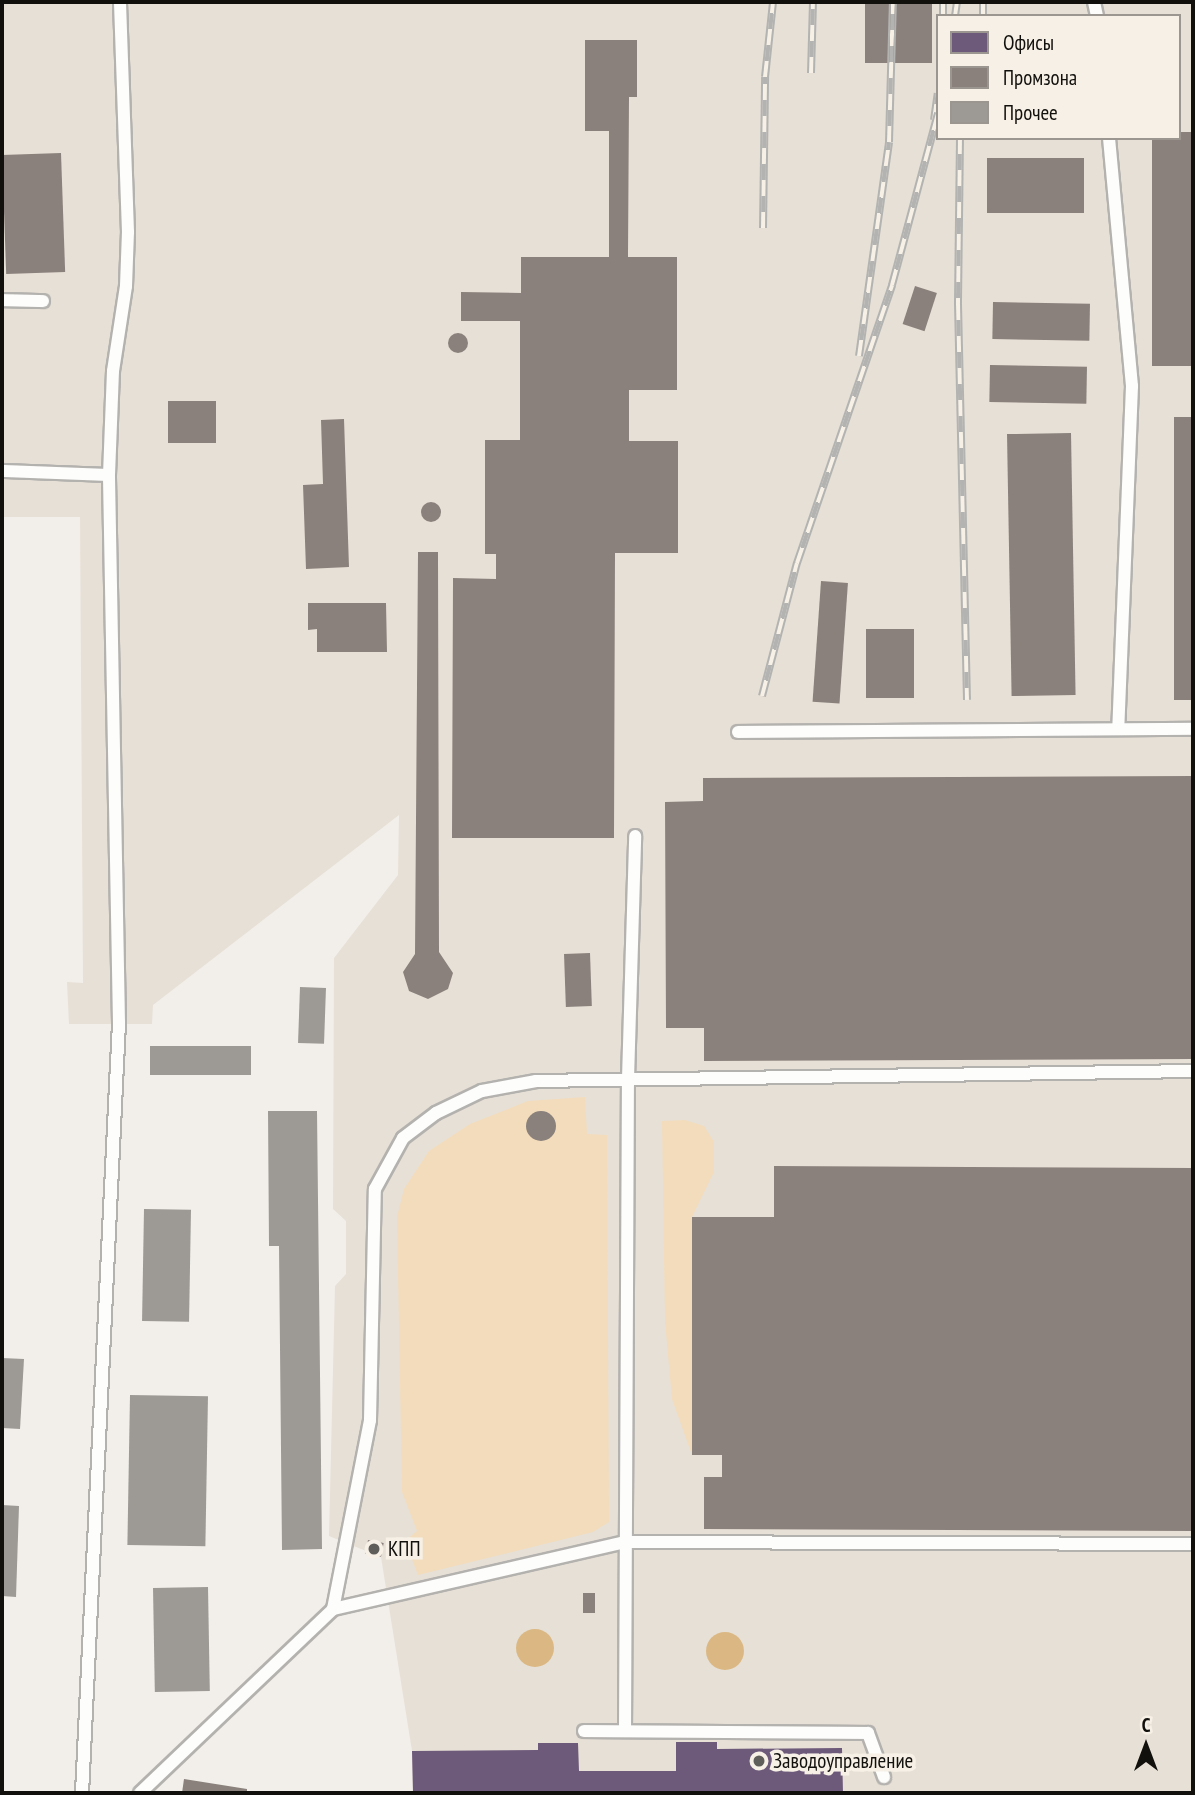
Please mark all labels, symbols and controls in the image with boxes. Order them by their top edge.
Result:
legend [936,14,1181,140]
text: Офисы [1003,29,1054,56]
text: Промзона [1003,64,1077,91]
text: Прочее [1003,99,1058,126]
place label: КПП [388,1536,420,1562]
marker: КПП [366,1541,382,1557]
north arrow [1111,1711,1181,1781]
text: С [1142,1713,1150,1737]
place label: Заводоуправление [773,1748,913,1774]
marker: Заводоуправление [751,1753,767,1769]

